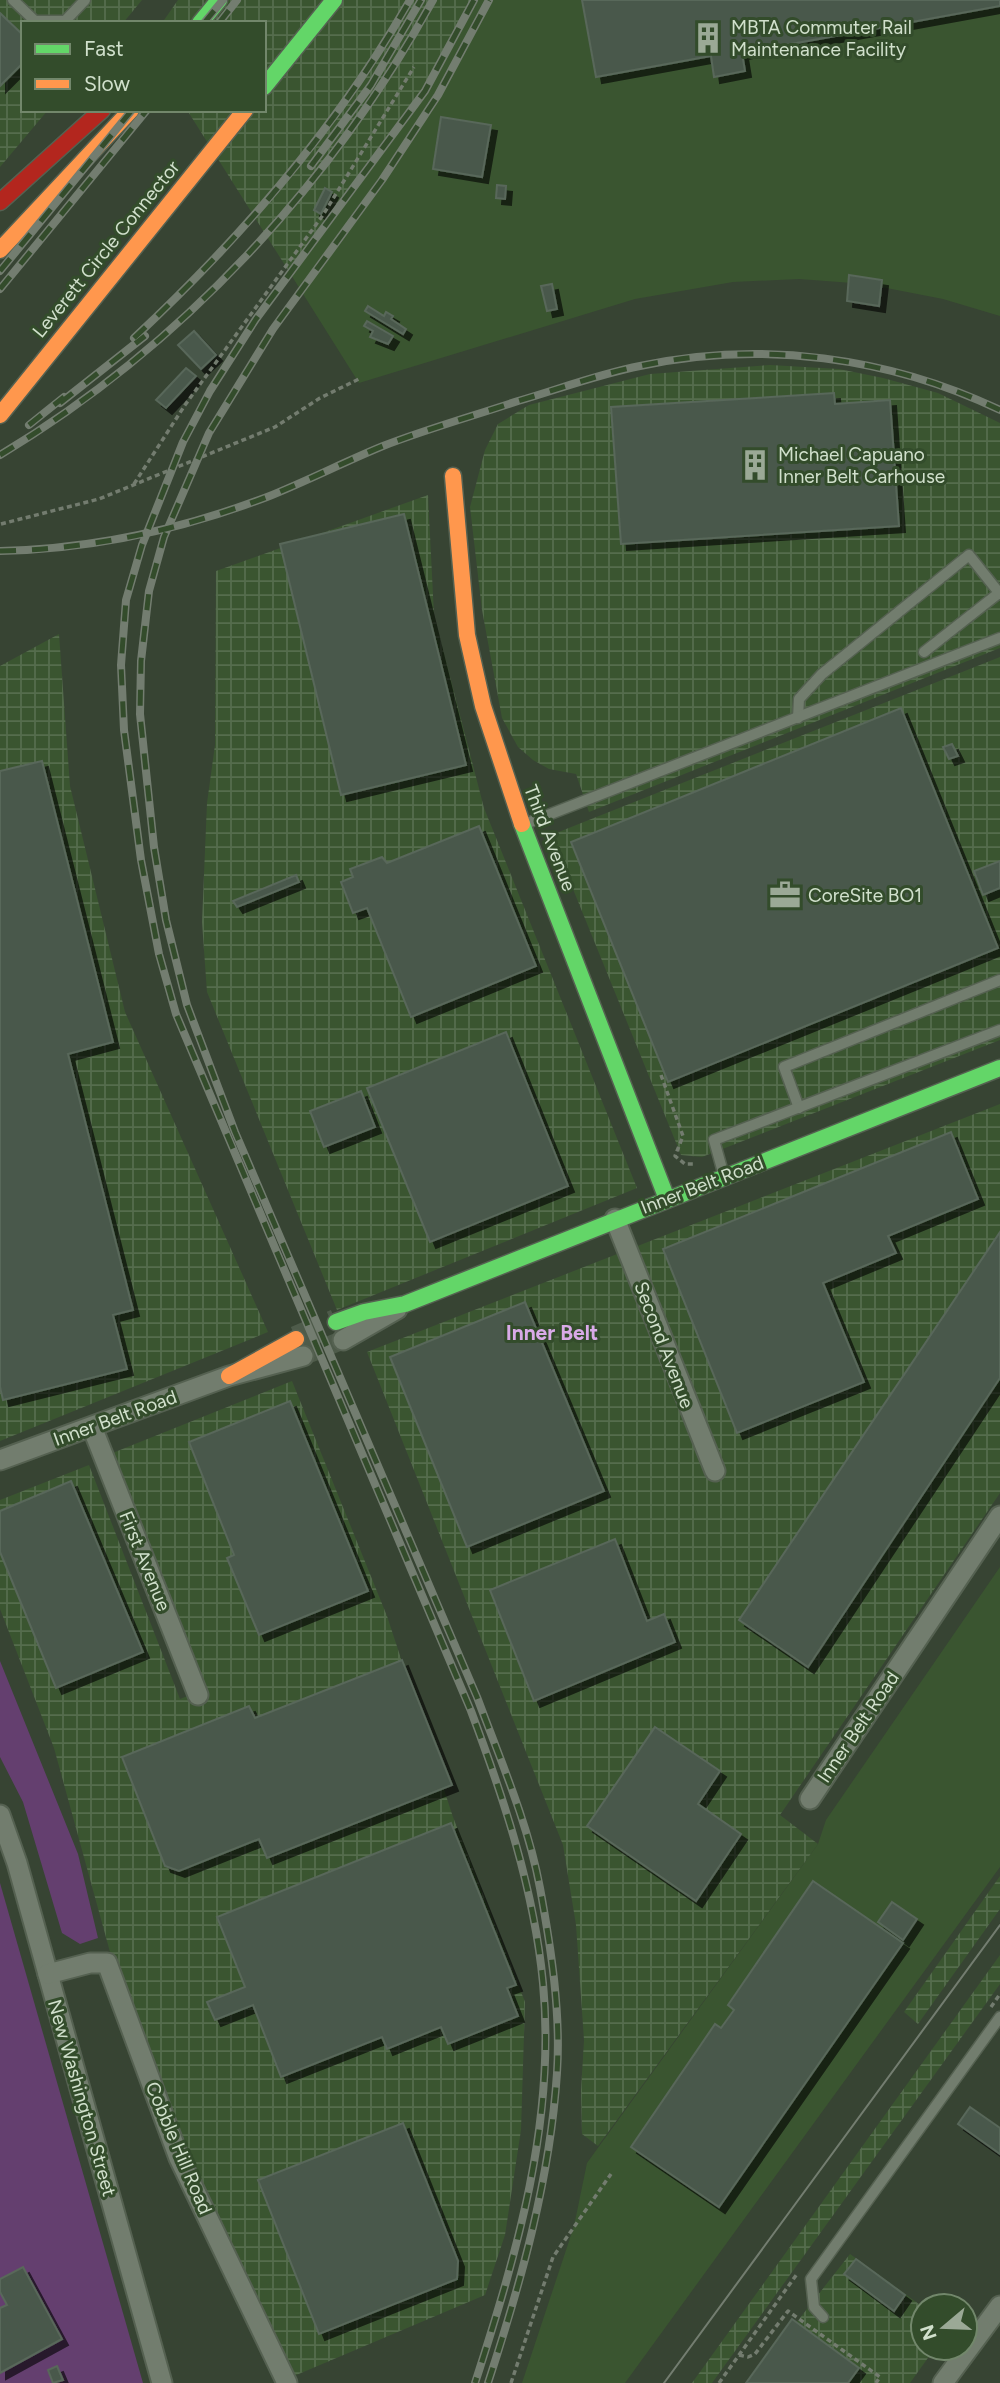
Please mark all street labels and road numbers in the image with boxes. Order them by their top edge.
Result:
street label: Leverett Circle Connector [27,155,185,342]
street label: Third Avenue [519,782,581,894]
street label: Inner Belt Road [637,1151,767,1219]
street label: Second Avenue [629,1278,699,1412]
street label: Inner Belt Road [50,1385,180,1451]
street label: First Avenue [114,1507,176,1615]
street label: Inner Belt Road [812,1667,904,1787]
street label: New Washington Street [43,1997,121,2199]
street label: Cobble Hill Road [141,2078,217,2218]

